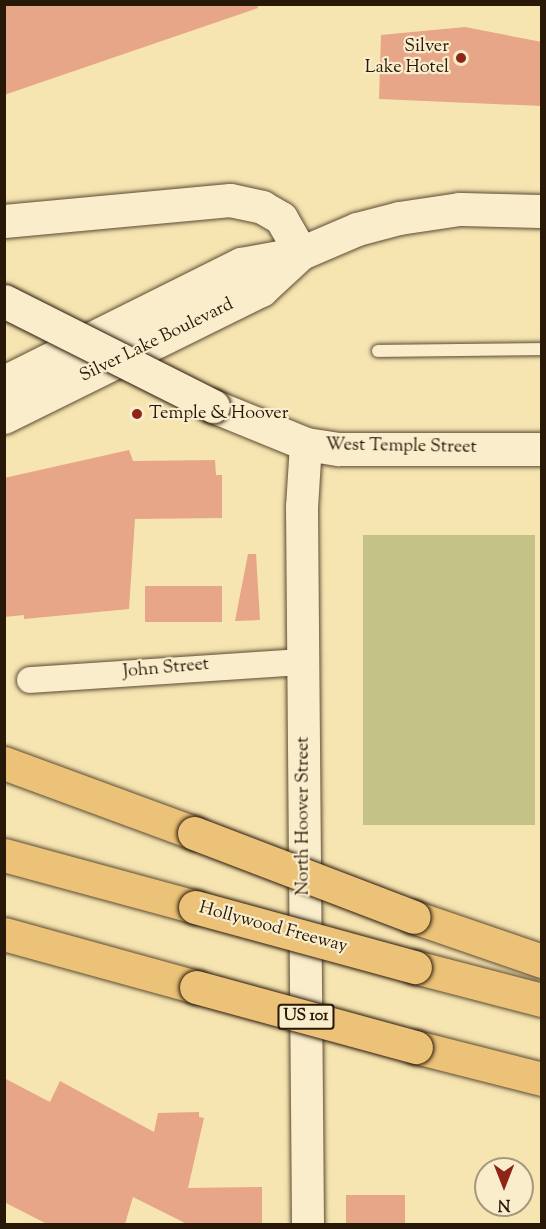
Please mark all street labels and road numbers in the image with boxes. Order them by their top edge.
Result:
street label: Silver Lake Boulevard [77,294,237,388]
street label: West Temple Street [325,435,477,459]
street label: John Street [122,654,210,684]
street label: North Hoover Street [293,736,315,896]
street label: Hollywood Freeway [196,898,350,958]
road number: US 101 [276,1004,336,1030]

